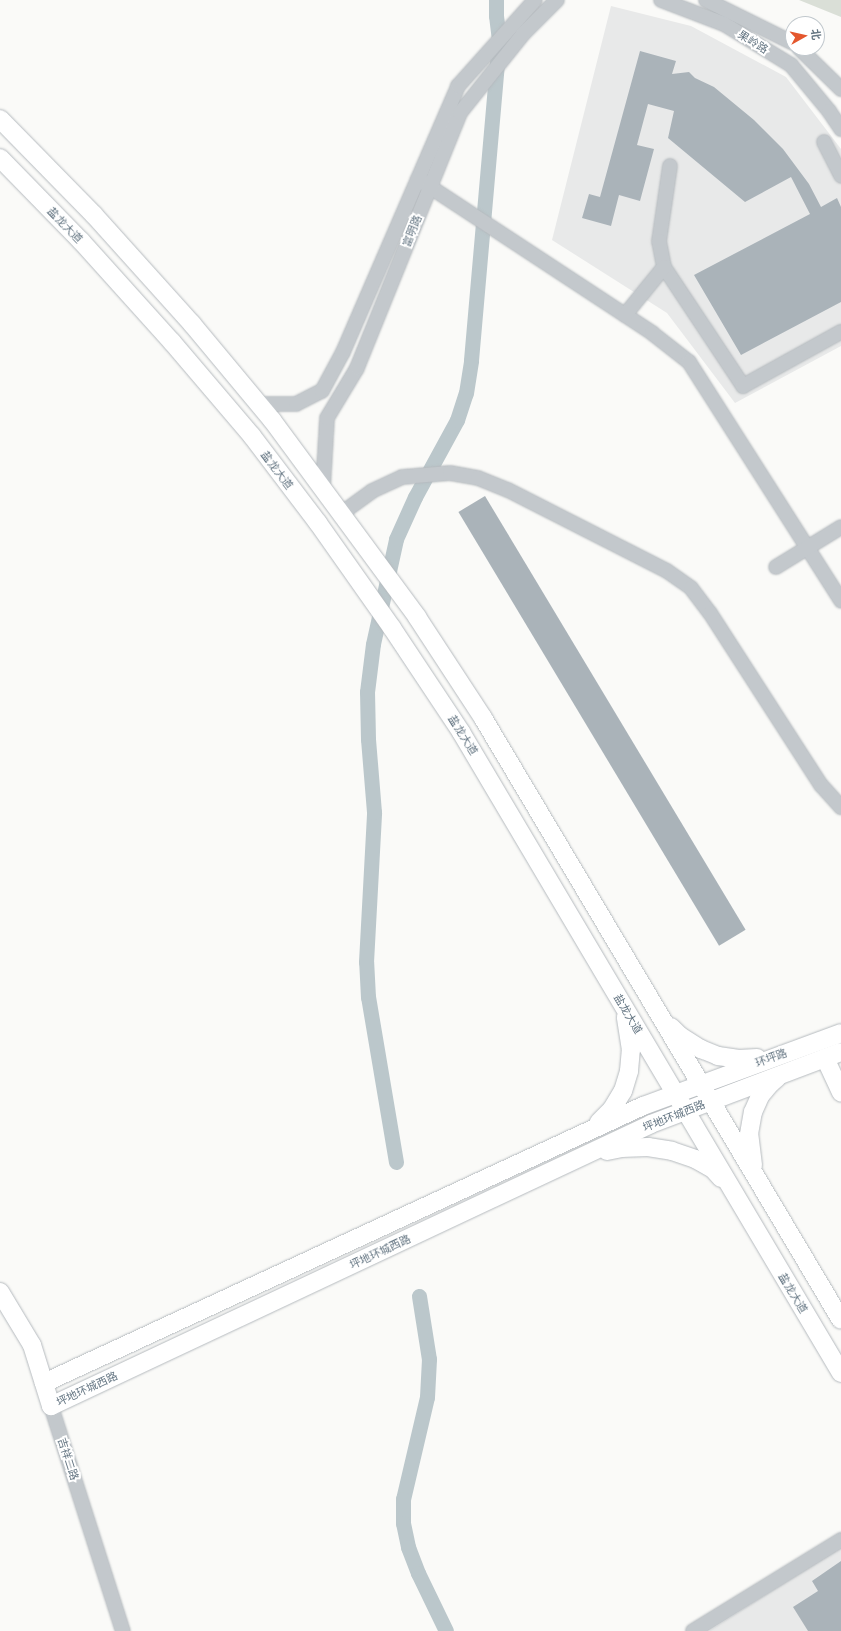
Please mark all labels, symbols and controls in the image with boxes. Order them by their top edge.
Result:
north arrow [785,16,825,56]
street label: 果岭路 [736,28,770,56]
text: 北 [809,28,823,41]
street label: 盐龙大道 [45,205,85,245]
street label: 富明路 [400,213,424,249]
street label: 盐龙大道 [258,448,296,492]
street label: 盐龙大道 [446,713,480,757]
street label: 盐龙大道 [611,992,645,1036]
street label: 环坪路 [753,1046,789,1070]
street label: 坪地环城西路 [641,1098,707,1134]
street label: 坪地环城西路 [347,1232,413,1272]
street label: 盐龙大道 [776,1271,810,1315]
street label: 坪地环城西路 [54,1369,120,1409]
street label: 吉祥二路 [55,1436,81,1482]

